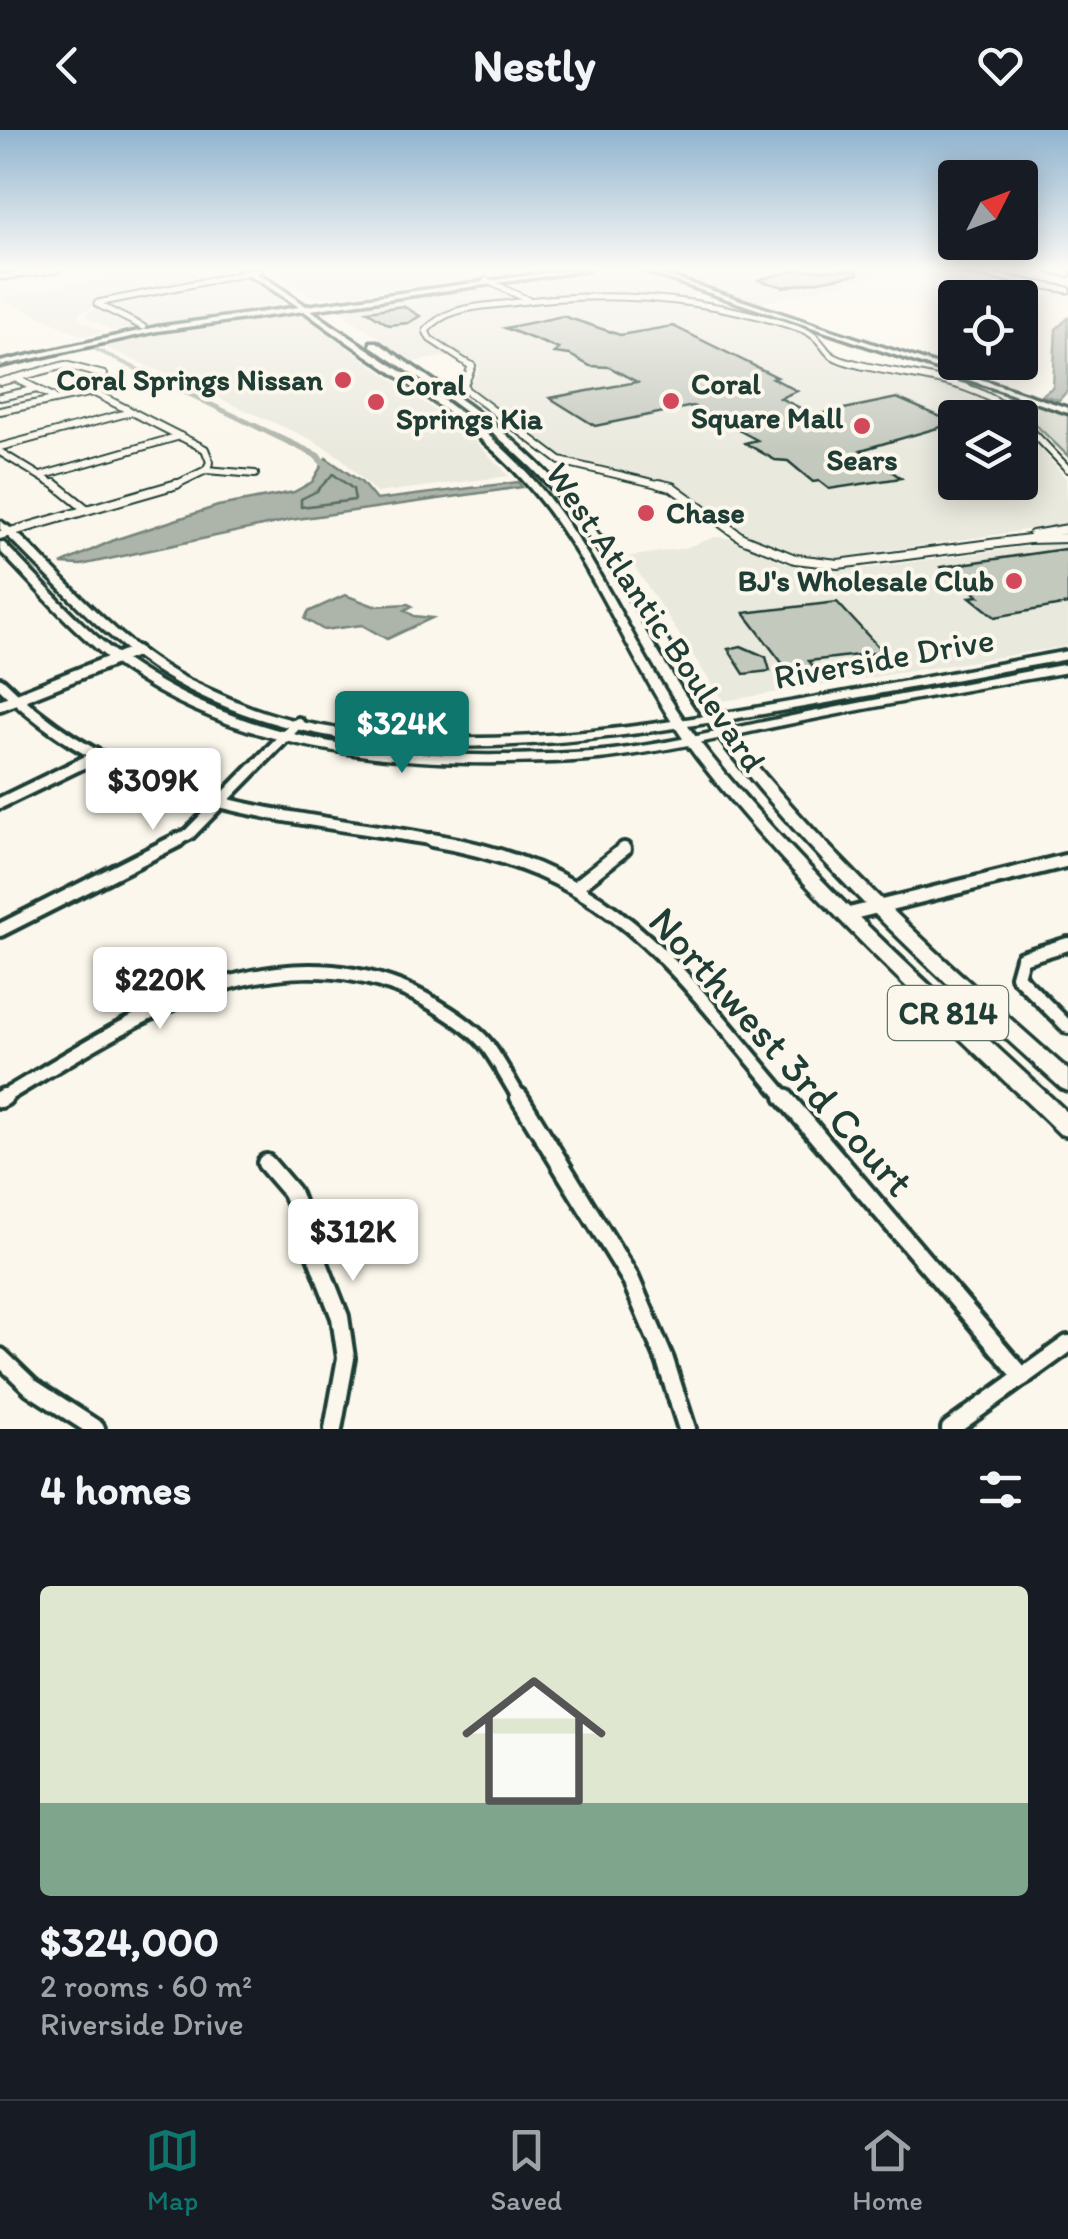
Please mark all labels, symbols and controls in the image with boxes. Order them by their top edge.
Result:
icon: back [40,38,95,93]
text: Nestly [473,38,595,92]
icon: heart [973,38,1028,93]
north arrow [938,160,1038,260]
map controls [938,160,1038,500]
button: locate [938,280,1038,380]
place label: Coral Springs Nissan [56,361,323,398]
place label: Coral Square Mall [691,365,844,436]
place label: Coral Springs Kia [396,366,543,437]
marker: Coral Springs Nissan [332,369,354,391]
marker: Coral Square Mall [660,390,682,412]
marker: Coral Springs Kia [365,391,387,413]
button: layers [938,400,1038,500]
marker: Sears [851,415,873,437]
place label: Sears [826,441,898,478]
street label: West Atlantic Boulevard [537,454,775,780]
place label: Chase [666,494,745,531]
marker: Chase [635,502,657,524]
place label: BJ's Wholesale Club [738,562,994,599]
marker: BJ's Wholesale Club [1003,570,1025,592]
street label: Riverside Drive [771,618,997,698]
pin: $324K [332,691,472,776]
text: $324K [357,704,447,742]
pin: $309K [83,748,223,833]
text: $309K [108,761,198,799]
street label: Northwest 3rd Court [638,896,925,1207]
pin: $220K [90,947,230,1032]
text: $220K [115,960,205,998]
road number: CR 814 [888,986,1008,1040]
pin: $312K [283,1199,423,1284]
text: $312K [310,1212,396,1250]
icon: filters [973,1462,1028,1517]
text: 4 homes [40,1464,191,1515]
icon: home [444,1651,624,1831]
text: $324,000 [40,1916,219,1967]
text: 2 rooms · 60 m² [40,1967,252,2005]
text: Riverside Drive [40,2005,244,2043]
tab: Map [145,2123,200,2217]
tab: Saved [490,2123,562,2217]
tab: Home [852,2123,923,2217]

